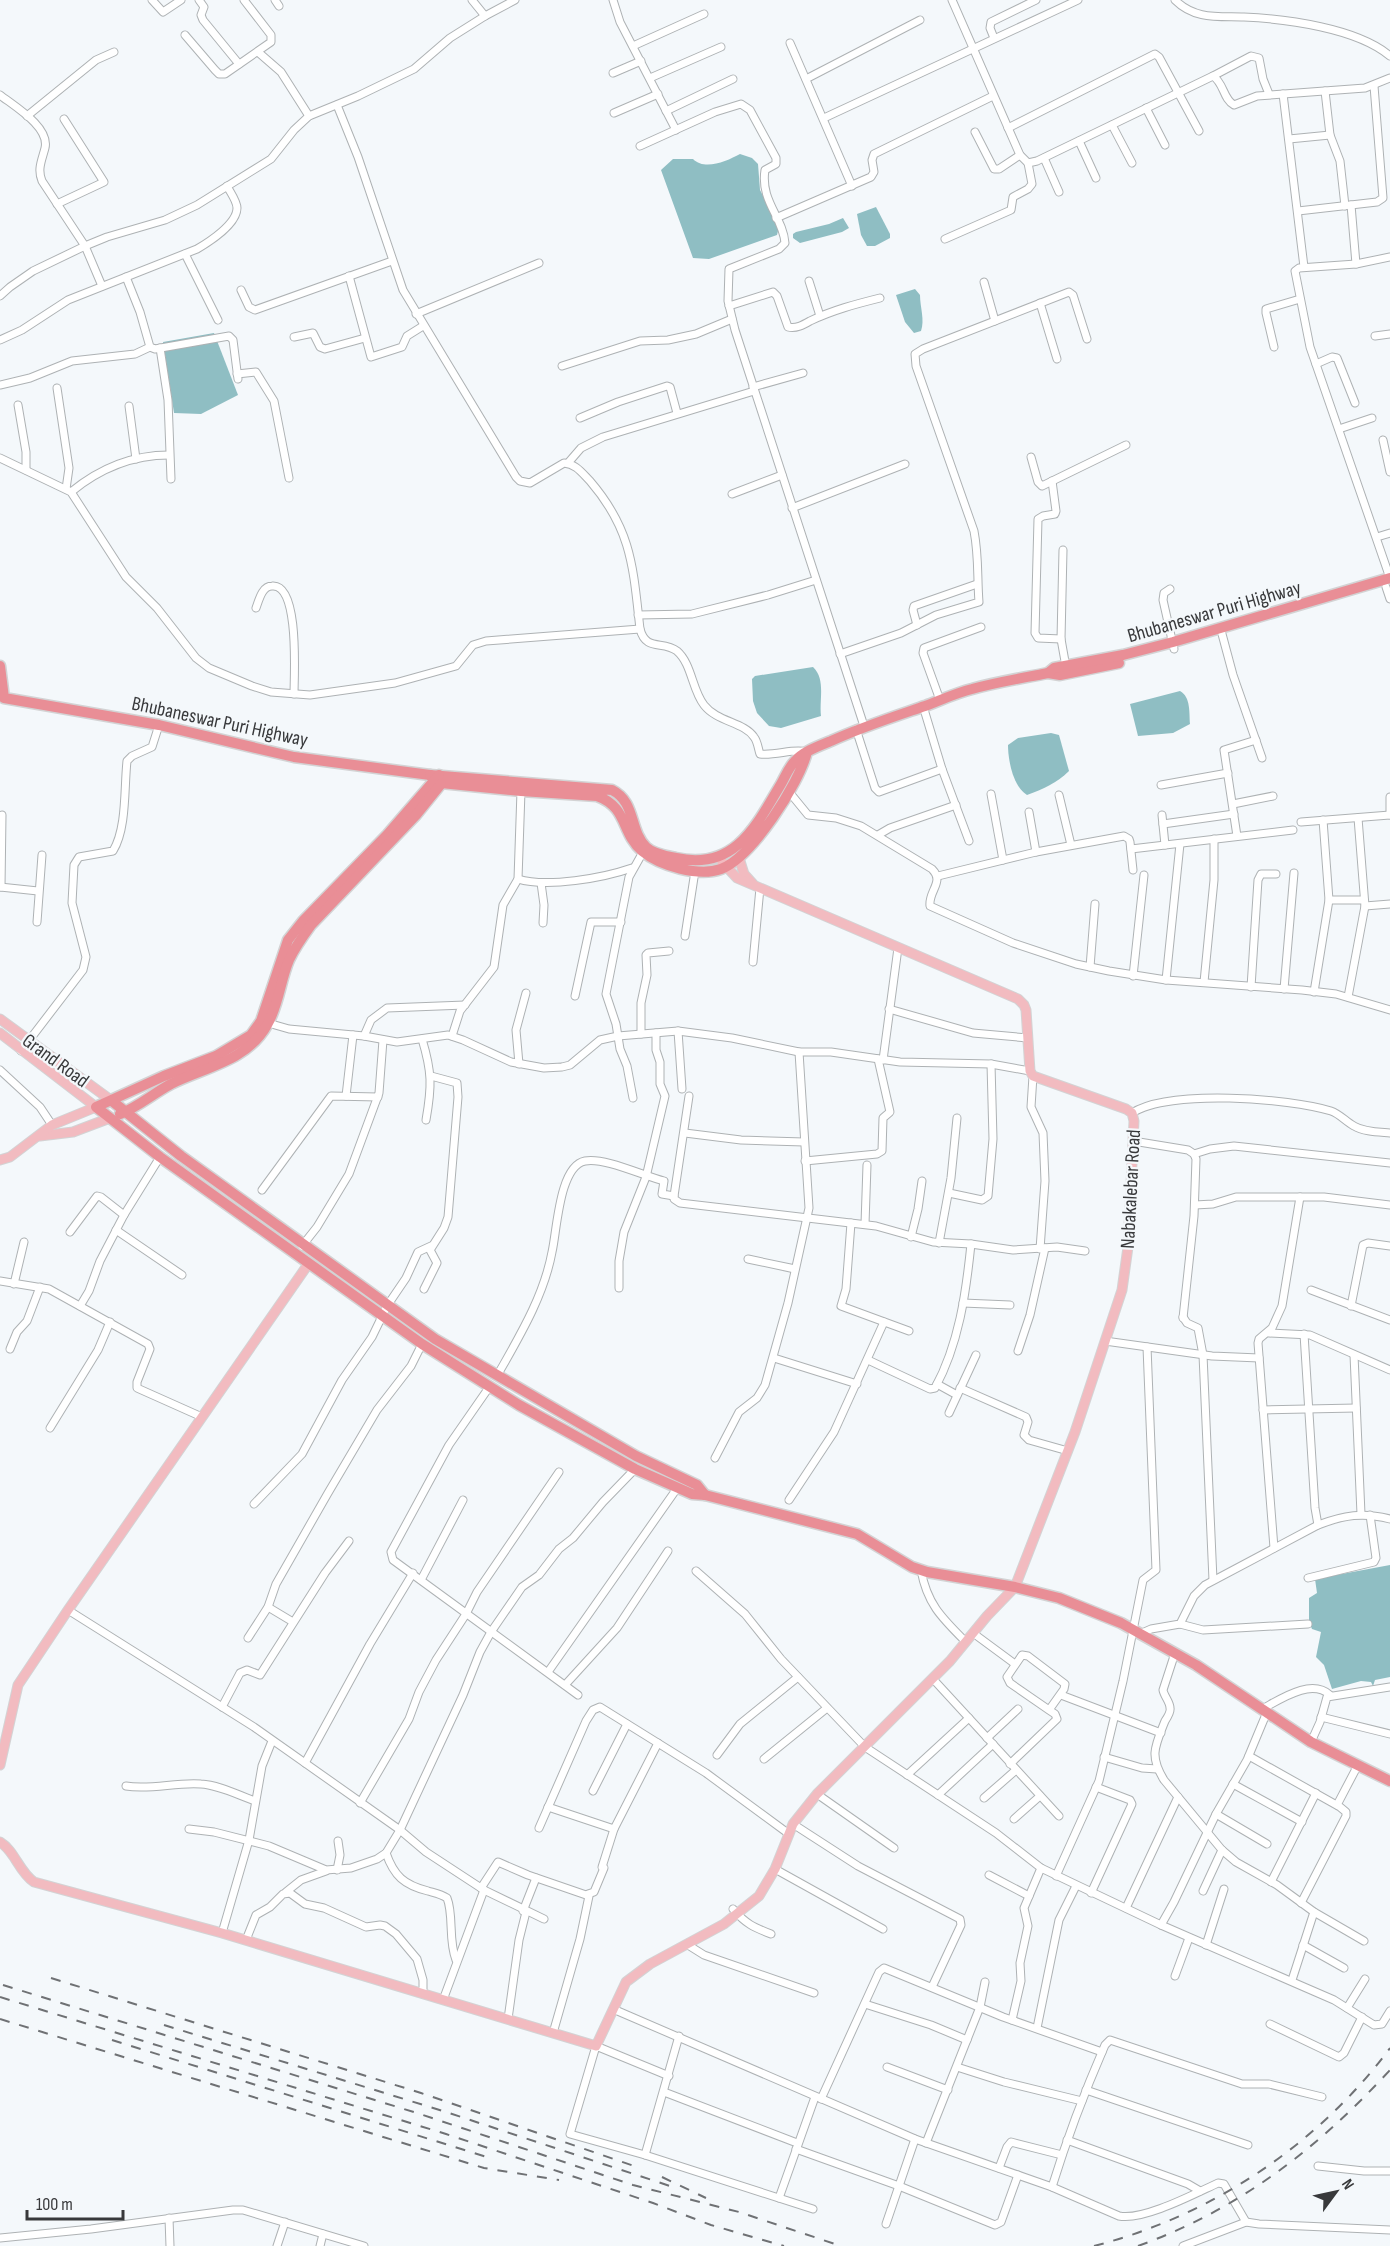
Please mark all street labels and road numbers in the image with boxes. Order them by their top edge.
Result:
street label: Bhubaneswar Puri Highway [1125,576,1304,648]
street label: Bhubaneswar Puri Highway [130,692,310,752]
street label: Grand Road [17,1029,93,1093]
street label: Nabakalebar Road [1116,1129,1146,1249]

